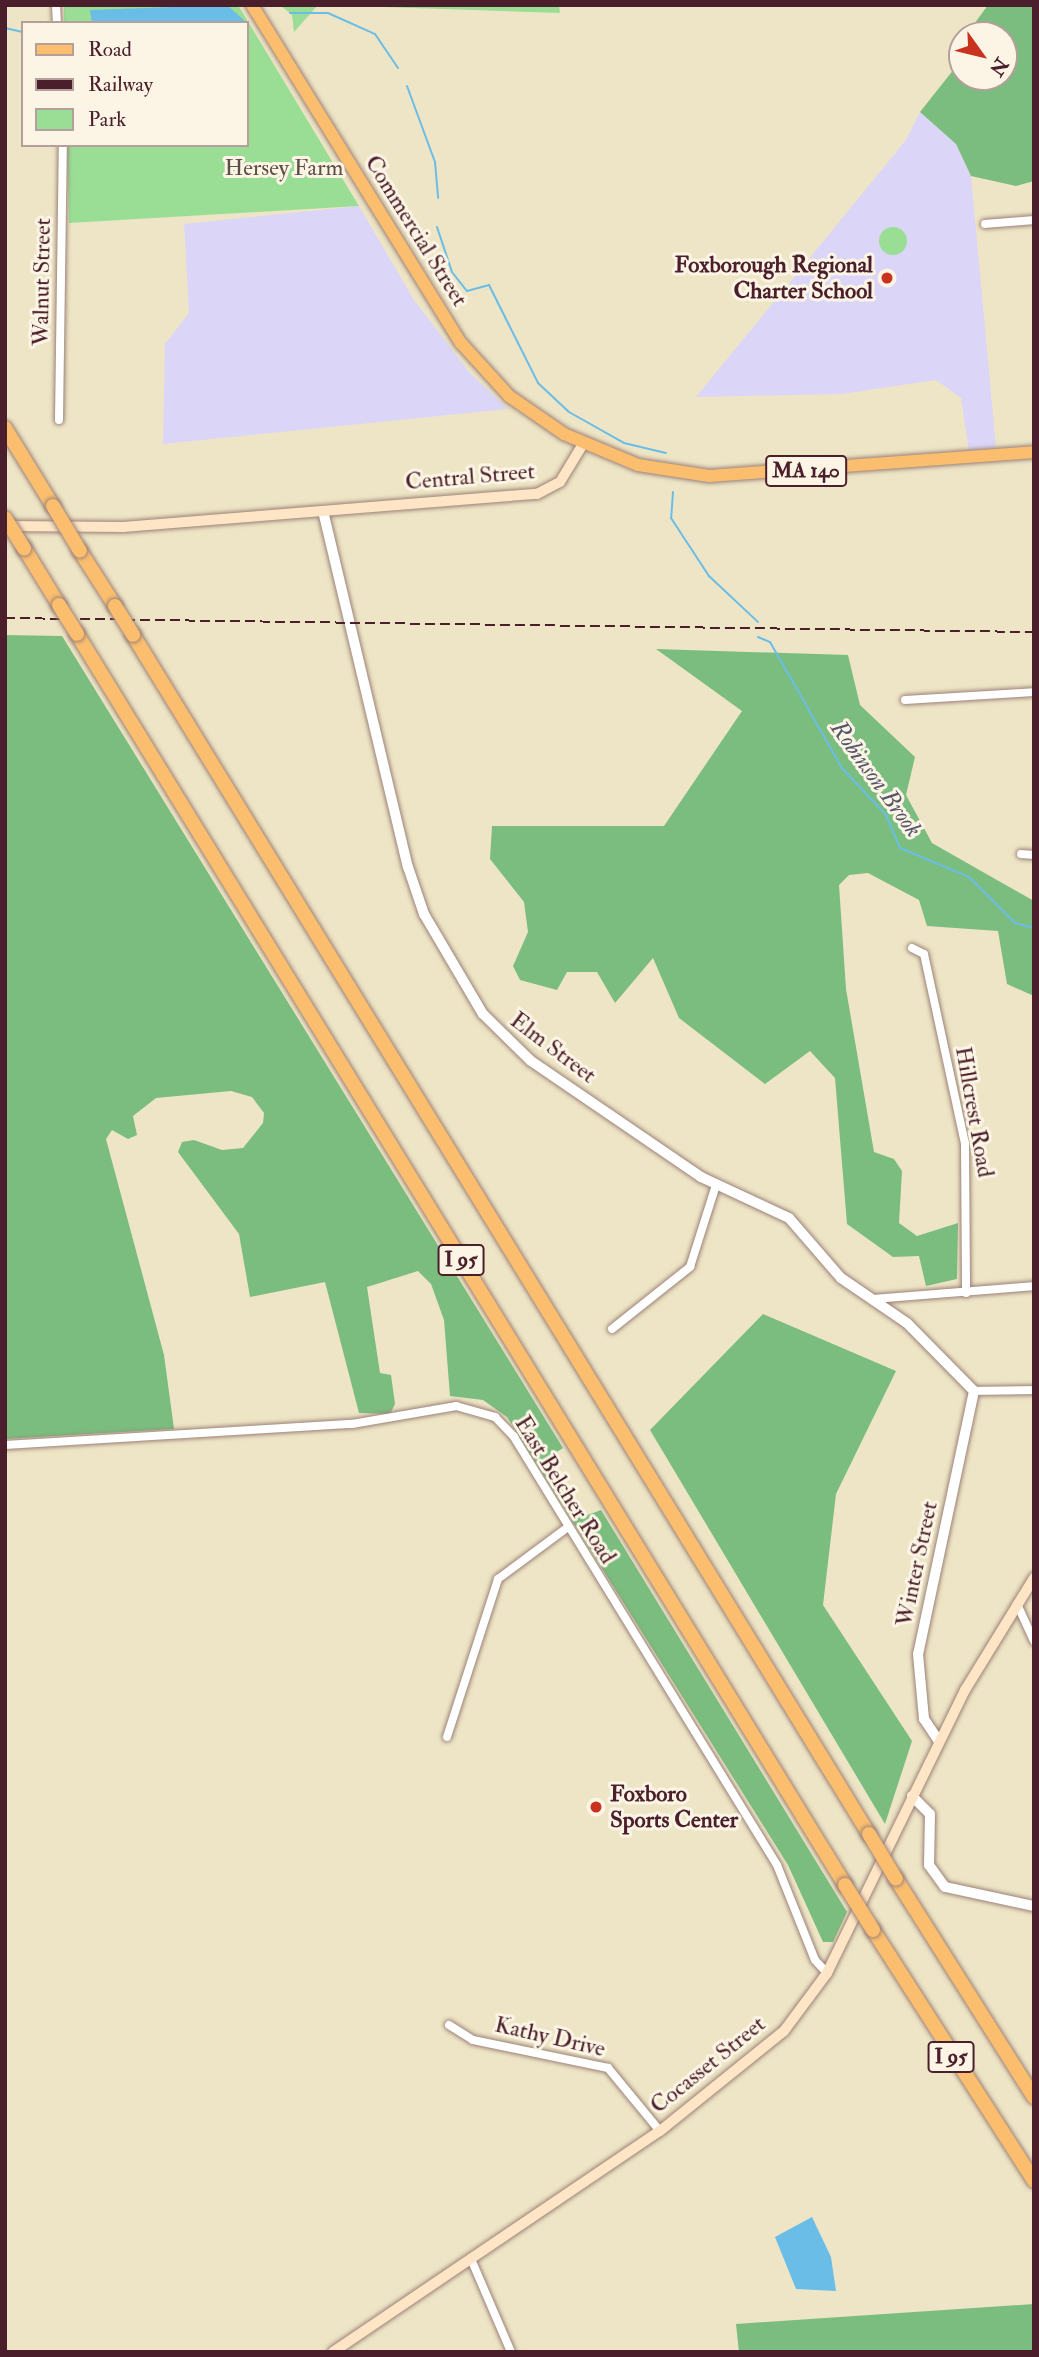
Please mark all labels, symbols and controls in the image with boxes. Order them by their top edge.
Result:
legend [21,21,248,147]
north arrow [948,21,1018,91]
text: Road [88,36,132,63]
text: N [984,53,1013,80]
text: Railway [88,71,153,98]
text: Park [88,106,126,133]
street label: Commercial Street [359,150,473,312]
park label: Hersey Farm [225,154,343,182]
street label: Walnut Street [27,218,57,346]
place label: Foxborough Regional Charter School [674,251,873,305]
marker: Foxborough Regional Charter School [879,270,895,286]
road number: MA 140 [764,454,848,489]
street label: Central Street [404,458,536,496]
water label: Robinson Brook [824,715,928,843]
street label: Elm Street [505,1007,601,1089]
street label: Hillcrest Road [949,1044,999,1180]
road number: I 95 [436,1242,486,1278]
street label: East Belcher Road [508,1411,622,1569]
street label: Winter Street [890,1499,944,1629]
place label: Foxboro Sports Center [610,1780,738,1834]
marker: Foxboro Sports Center [588,1799,604,1815]
street label: Cocasset Street [645,2010,771,2120]
street label: Kathy Drive [492,2011,608,2063]
road number: I 95 [926,2039,976,2074]

